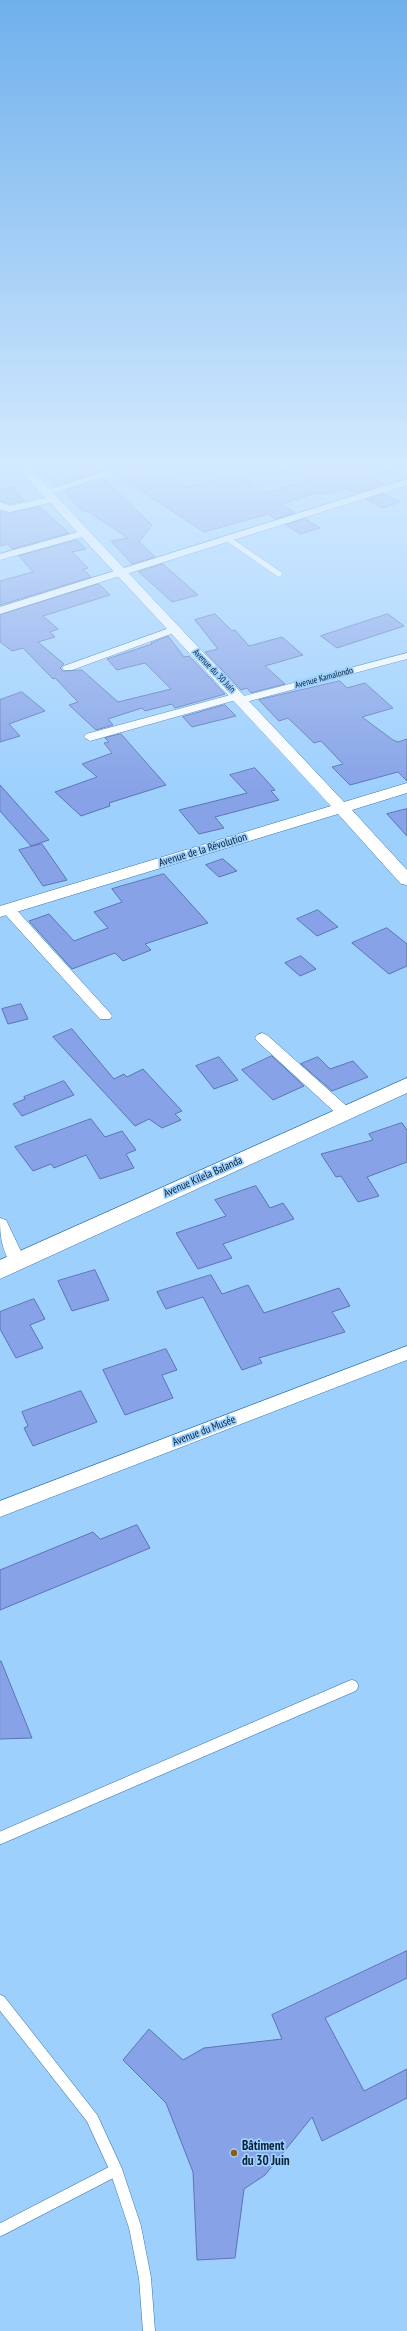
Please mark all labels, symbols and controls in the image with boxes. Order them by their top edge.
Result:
street label: Avenue du 30 Juin [191,647,237,695]
street label: Avenue Kamalondo [294,665,354,691]
street label: Avenue de la Révolution [157,830,249,870]
street label: Avenue Kilela Balanda [162,1154,244,1200]
street label: Avenue du Musée [171,1413,237,1449]
place label: Bâtiment du 30 Juin [242,2138,290,2169]
marker: Bâtiment du 30 Juin [229,2148,239,2158]

